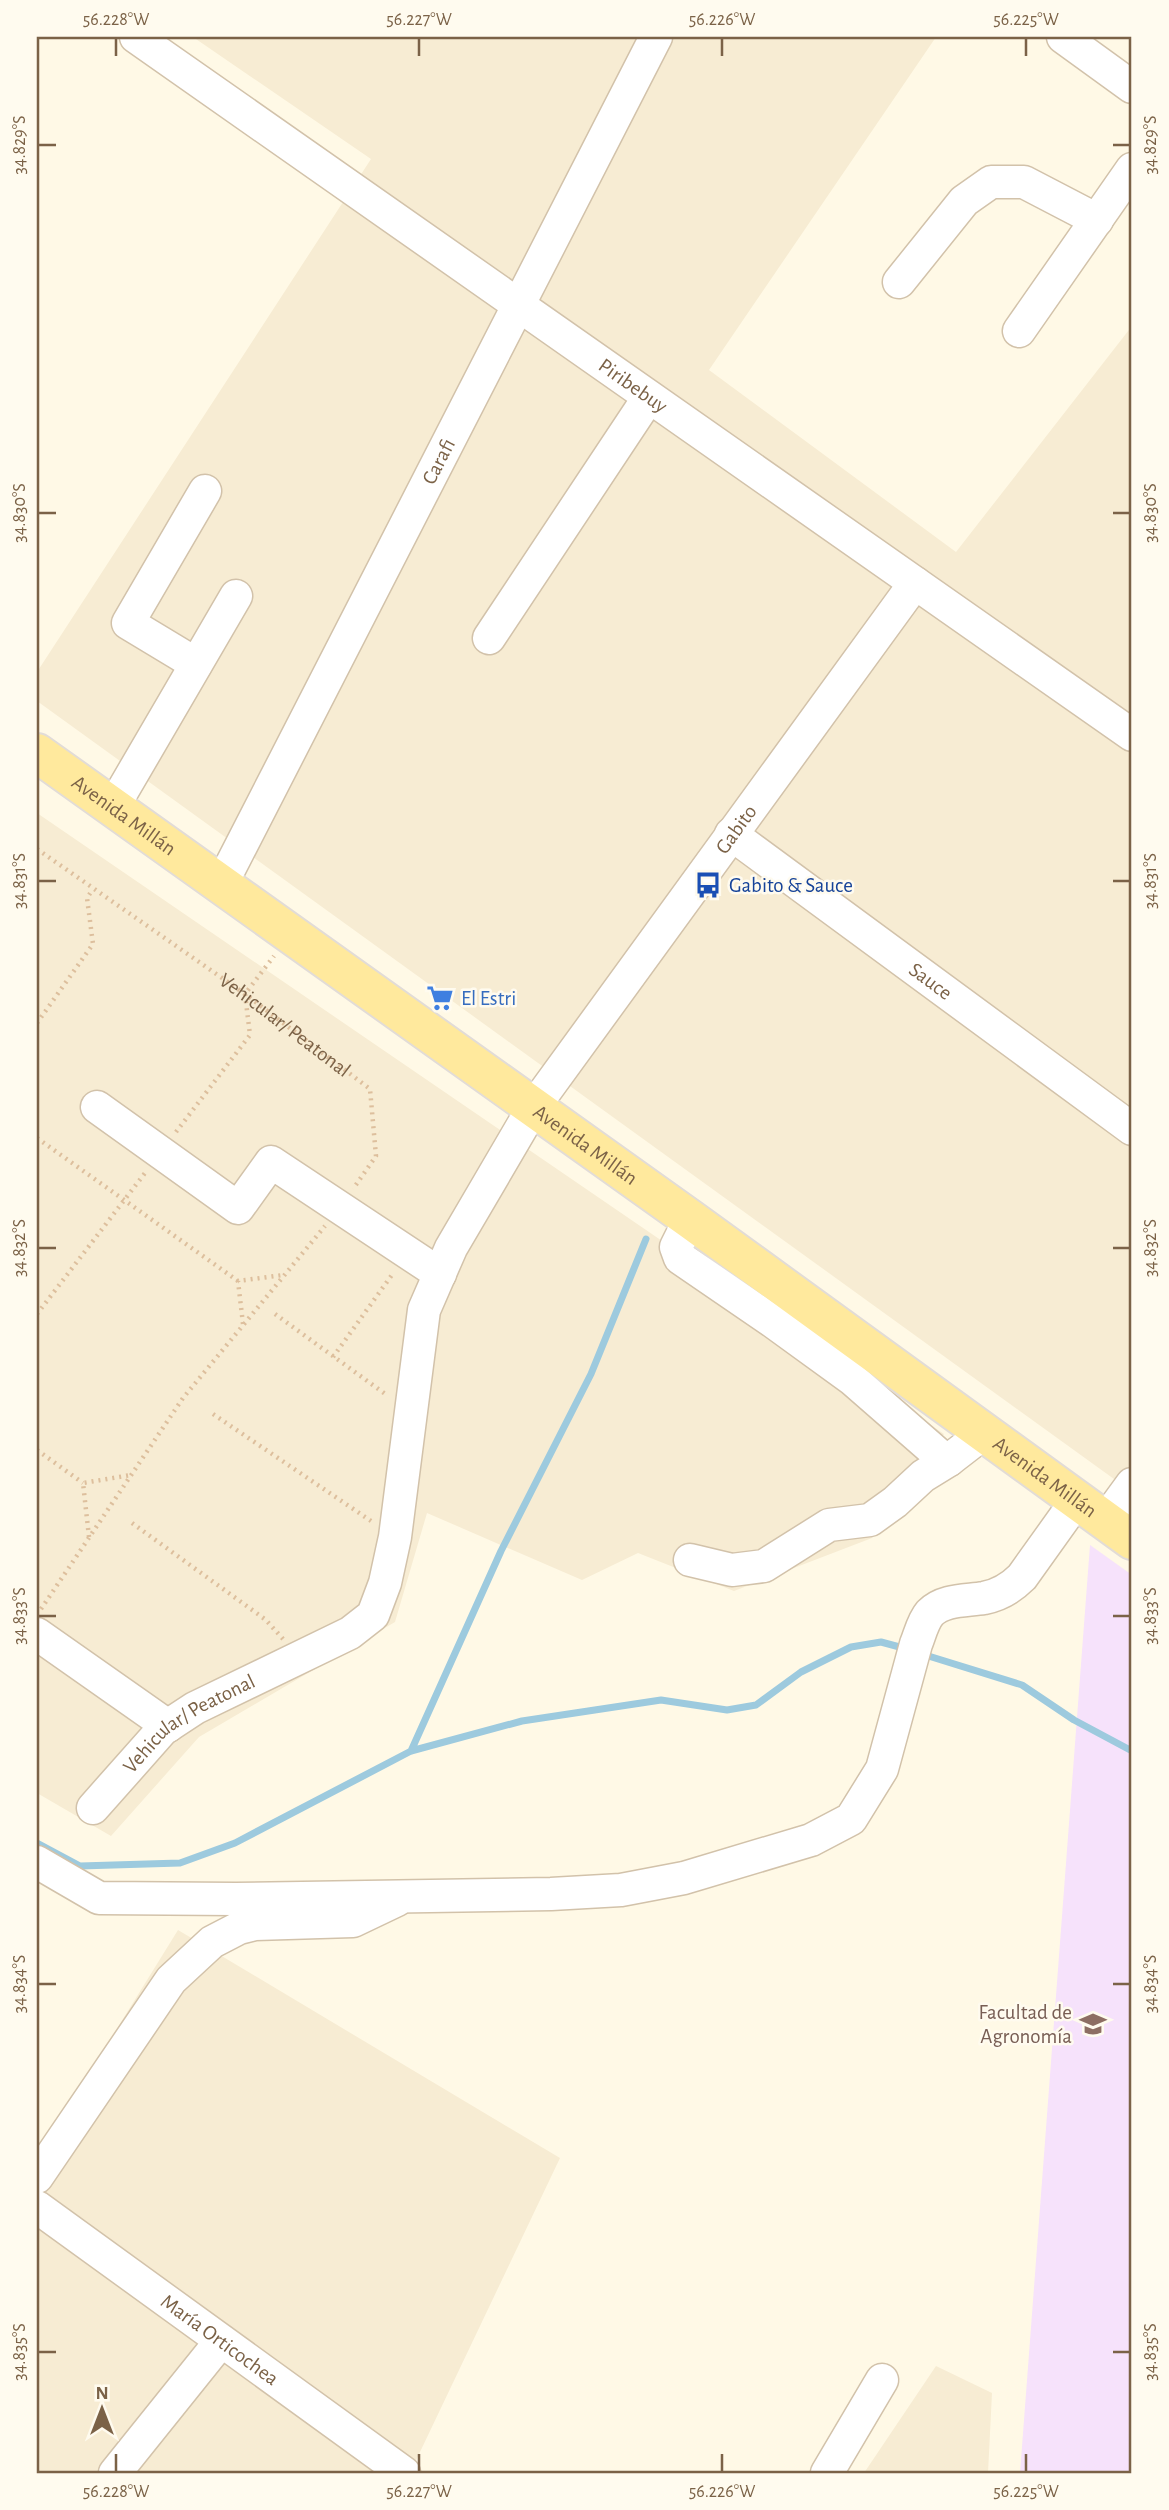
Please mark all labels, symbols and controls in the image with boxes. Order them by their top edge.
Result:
text: 56.228°W [83,11,149,29]
text: 56.227°W [386,11,452,29]
text: 56.226°W [689,11,755,29]
text: 56.225°W [993,11,1059,29]
text: 34.829°S [11,115,29,175]
text: 34.829°S [1142,115,1160,175]
street label: Piribebuy [595,354,671,417]
street label: Carafi [418,435,459,488]
text: 34.830°S [11,483,29,543]
text: 34.830°S [1142,483,1160,543]
street label: Avenida Millán [68,771,180,859]
street label: Gabito [711,801,760,857]
text: 34.831°S [11,853,29,909]
text: 34.831°S [1142,853,1160,909]
bus stop icon: Gabito & Sauce [693,870,723,900]
place label: Gabito & Sauce [729,875,853,896]
street label: Sauce [905,958,956,1004]
street label: Vehicular/ Peatonal [216,969,354,1081]
supermarket icon: El Estri [425,983,455,1013]
place label: El Estri [461,988,516,1009]
street label: Avenida Millán [530,1100,642,1189]
text: 34.832°S [11,1219,29,1277]
text: 34.832°S [1142,1219,1160,1277]
street label: Avenida Millán [989,1432,1101,1521]
text: 34.833°S [11,1587,29,1645]
text: 34.833°S [1142,1587,1160,1645]
street label: Vehicular/ Peatonal [119,1670,258,1777]
text: 34.834°S [11,1955,29,2013]
text: 34.834°S [1142,1955,1160,2013]
place label: Facultad de Agronomía [979,2002,1072,2047]
school or university icon: Facultad de Agronomía [1078,2009,1108,2039]
street label: María Orticochea [157,2290,283,2389]
text: 34.835°S [11,2323,29,2381]
text: 34.835°S [1142,2323,1160,2381]
north arrow [66,2374,136,2444]
text: N [95,2384,109,2403]
text: 56.228°W [83,2483,149,2501]
text: 56.227°W [386,2483,452,2501]
text: 56.226°W [689,2483,755,2501]
text: 56.225°W [993,2483,1059,2501]

